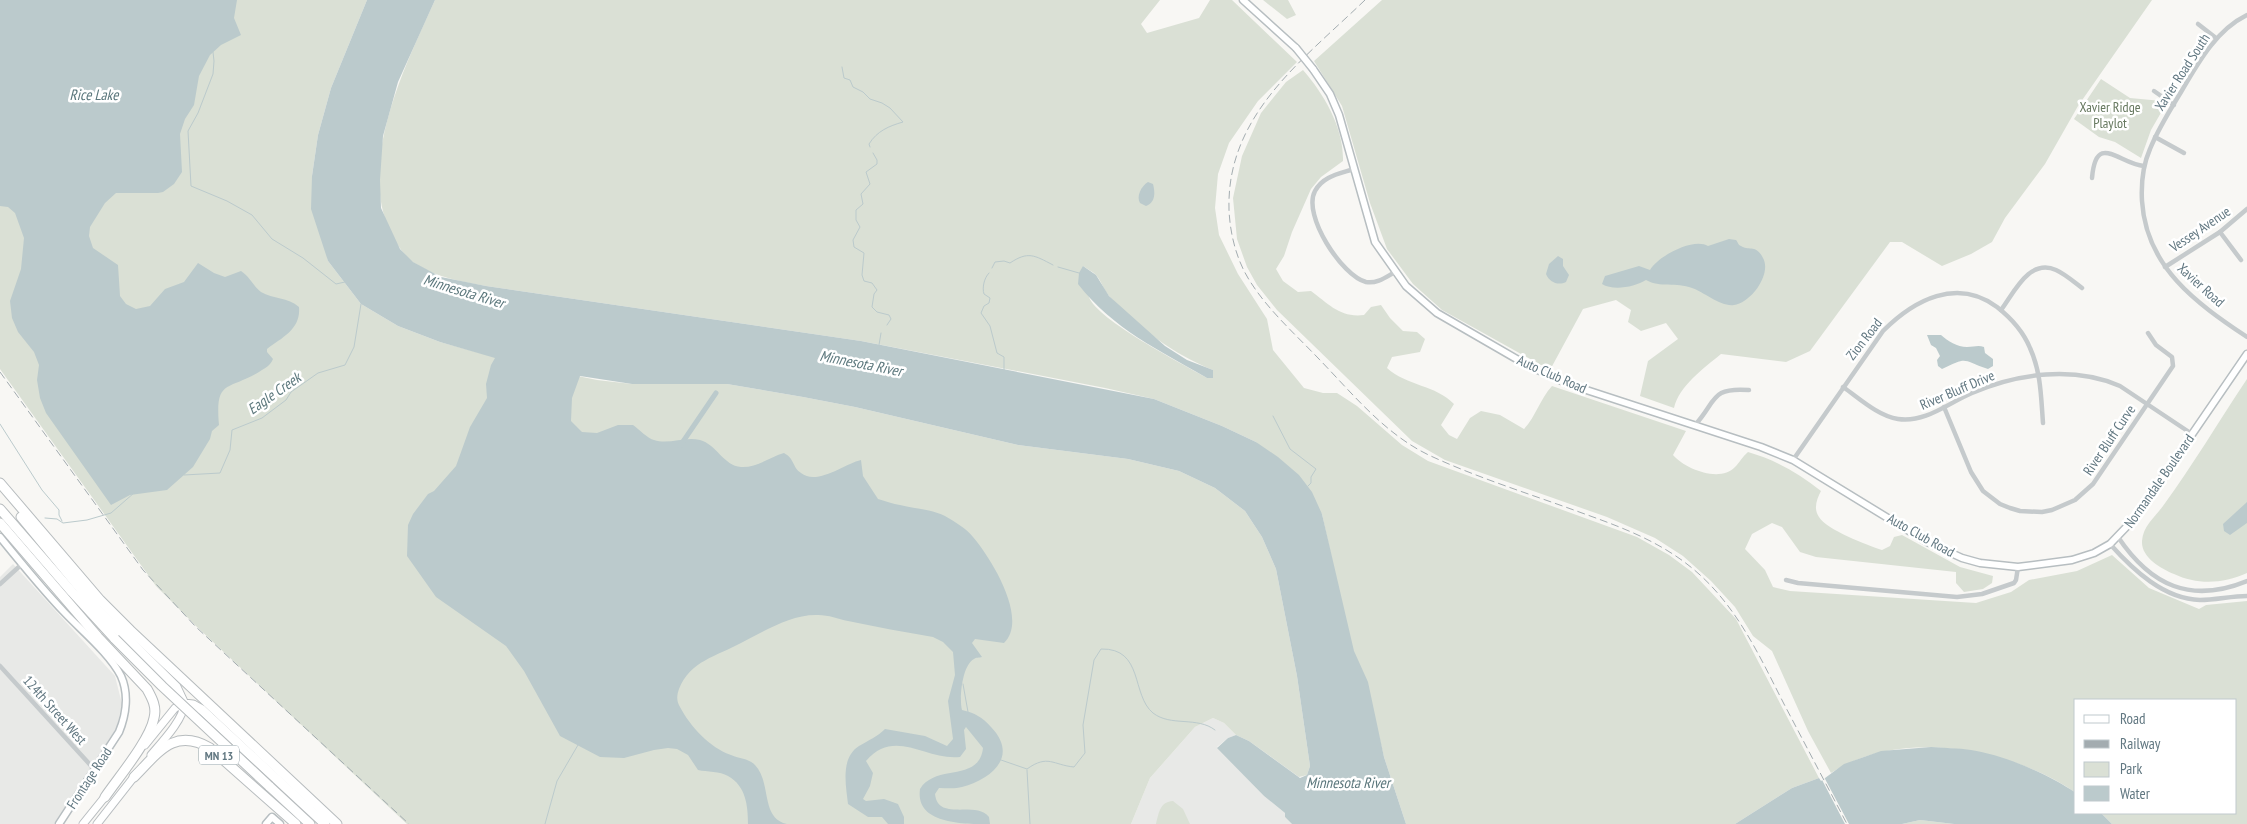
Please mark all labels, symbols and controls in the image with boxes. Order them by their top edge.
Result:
street label: Xavier Road South [2150,30,2214,114]
water label: Rice Lake [70,85,119,104]
park label: Xavier Ridge Playlot [2079,98,2141,132]
street label: Vessey Avenue [2165,202,2234,256]
street label: Xavier Road [2174,259,2228,311]
water label: Minnesota River [421,270,509,313]
street label: Zion Road [1842,314,1886,364]
water label: Minnesota River [818,346,906,381]
street label: Auto Club Road [1514,351,1590,397]
street label: River Bluff Drive [1917,366,1997,414]
water label: Eagle Creek [244,367,306,418]
street label: River Bluff Curve [2079,401,2139,479]
street label: Normandale Boulevard [2120,431,2198,531]
street label: Auto Club Road [1884,509,1958,561]
street label: 124th Street West [19,672,91,748]
legend [2074,699,2237,814]
text: Road [2120,709,2146,728]
text: Railway [2120,734,2161,753]
street label: Frontage Road [62,744,116,812]
road number: MN 13 [199,746,239,764]
text: Park [2120,759,2142,778]
water label: Minnesota River [1306,773,1392,792]
text: Water [2120,784,2151,803]

